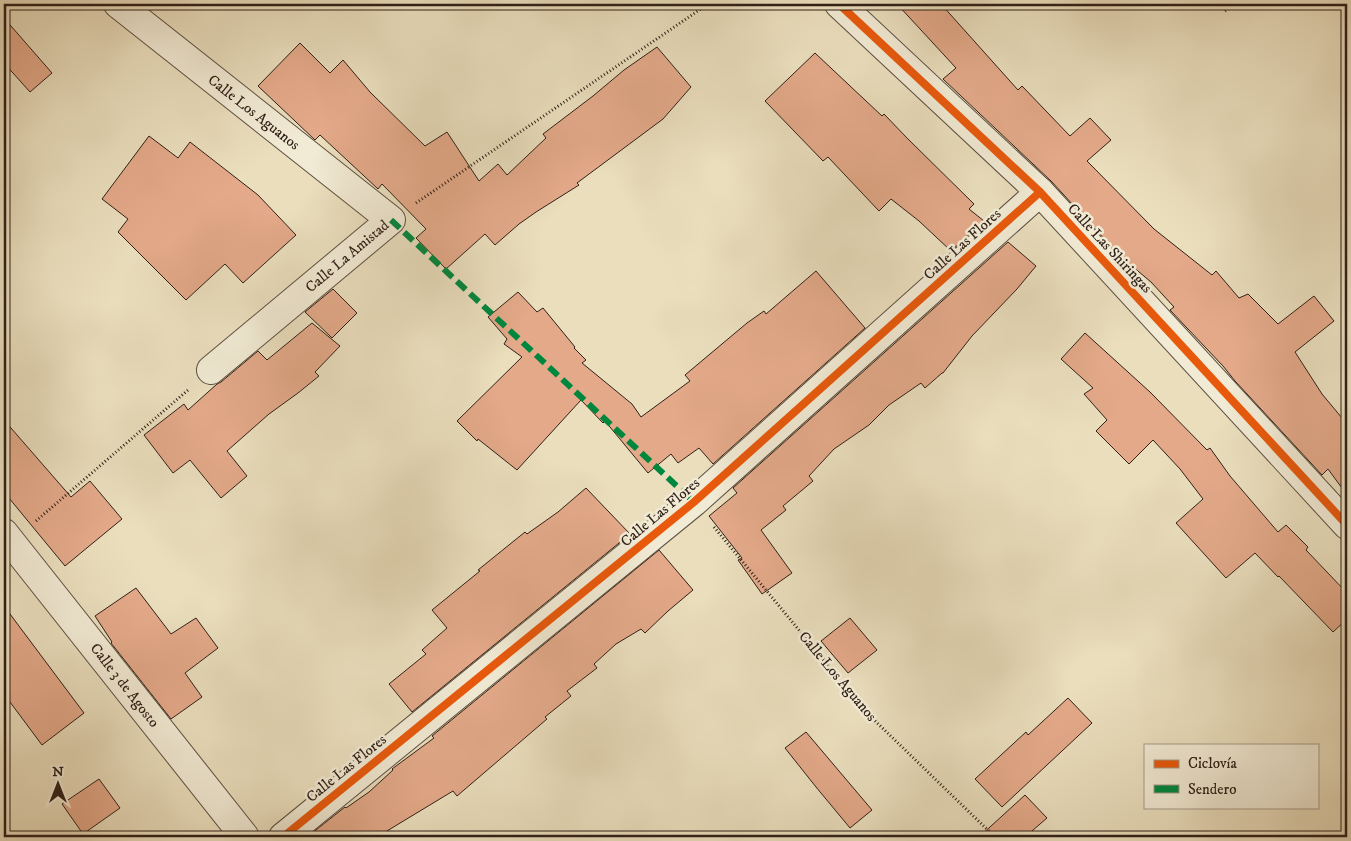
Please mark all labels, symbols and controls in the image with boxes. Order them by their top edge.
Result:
street label: Calle Los Aguanos [204,71,304,154]
street label: Calle Las Shiringas [1063,200,1156,297]
street label: Calle Las Flores [920,205,1005,284]
street label: Calle La Amistad [302,216,393,297]
street label: Calle Las Flores [617,474,704,551]
street label: Calle Los Aguanos [794,627,881,725]
street label: Calle 3 de Agosto [86,639,163,731]
street label: Calle Las Flores [302,730,390,807]
legend [1144,744,1318,808]
text: Ciclovía [1188,754,1237,773]
north arrow [32,758,82,808]
text: N [52,763,64,781]
text: Sendero [1188,780,1236,799]

